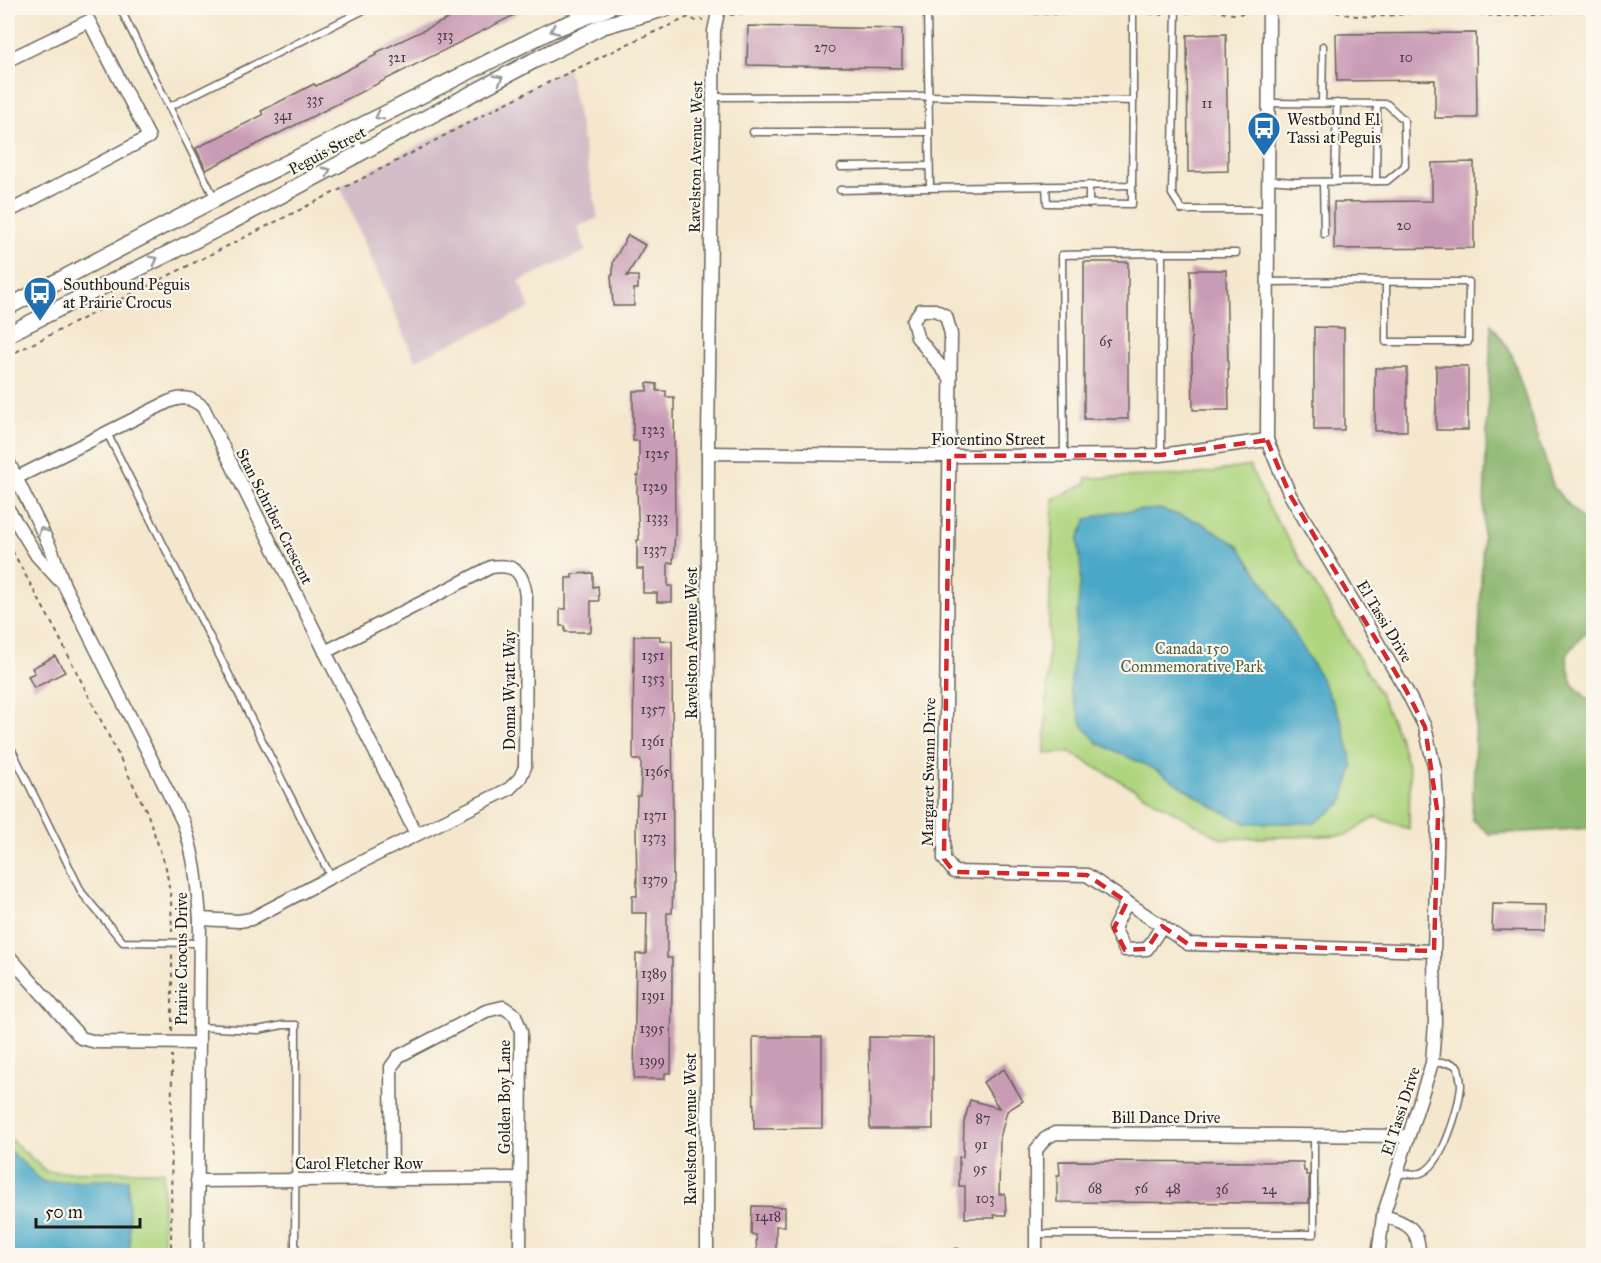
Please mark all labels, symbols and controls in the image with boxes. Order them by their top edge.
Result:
one-way arrow [549,22,560,34]
house number: 313 [437,27,453,44]
house number: 270 [814,39,836,56]
house number: 321 [388,49,406,66]
house number: 10 [1399,49,1413,66]
one-way arrow [492,75,503,86]
street label: Ravelston Avenue West [685,80,706,233]
house number: 335 [306,91,324,108]
house number: 11 [1201,95,1213,112]
house number: 341 [274,107,293,124]
one-way arrow [375,109,386,121]
bus stop icon: Westbound El Tassi at Peguis [1246,110,1282,157]
place label: Westbound El Tassi at Peguis [1287,110,1381,148]
street label: Peguis Street [285,122,370,180]
one-way arrow [320,166,331,178]
house number: 20 [1396,217,1412,234]
one-way arrow [147,256,158,268]
bus stop icon: Southbound Peguis at Prairie Crocus [22,275,58,322]
place label: Southbound Peguis at Prairie Crocus [63,275,190,312]
house number: 65 [1099,333,1113,350]
house number: 1323 [641,421,665,438]
street label: Fiorentino Street [931,430,1045,449]
street label: Stan Schriber Crescent [232,445,317,588]
house number: 1325 [645,445,670,462]
house number: 1329 [642,478,668,495]
house number: 1333 [646,509,668,526]
one-way arrow [38,527,50,538]
house number: 1337 [643,541,667,558]
street label: Ravelston Avenue West [682,567,701,719]
street label: El Tassi Drive [1353,577,1417,666]
street label: Donna Wyatt Way [500,629,519,750]
park label: Canada 150 Commemorative Park [1120,639,1264,676]
house number: 1351 [641,647,665,664]
house number: 1353 [641,670,665,687]
street label: Margaret Swann Drive [918,697,940,847]
house number: 1357 [640,701,666,718]
house number: 1361 [641,733,665,750]
house number: 1365 [645,763,670,780]
house number: 1371 [643,807,668,824]
house number: 1373 [642,829,666,846]
house number: 1379 [642,871,668,888]
street label: Prairie Crocus Drive [172,892,191,1026]
house number: 1389 [641,965,667,982]
house number: 1391 [641,987,666,1004]
house number: 1395 [639,1020,665,1037]
street label: Golden Boy Lane [495,1039,514,1154]
house number: 1399 [639,1052,665,1069]
street label: Ravelston Avenue West [681,1053,700,1205]
street label: El Tassi Drive [1377,1064,1424,1158]
street label: Bill Dance Drive [1112,1108,1221,1127]
house number: 87 [976,1110,990,1127]
house number: 91 [975,1136,988,1153]
street label: Carol Fletcher Row [295,1154,424,1173]
house number: 95 [973,1160,988,1177]
house number: 68 [1088,1180,1102,1197]
house number: 56 [1134,1180,1149,1197]
house number: 48 [1165,1180,1181,1197]
house number: 36 [1216,1181,1229,1198]
house number: 24 [1262,1181,1278,1198]
house number: 103 [975,1190,995,1207]
scale bar [36,1191,140,1229]
text: 50 m [45,1201,83,1223]
house number: 1418 [755,1208,781,1225]

